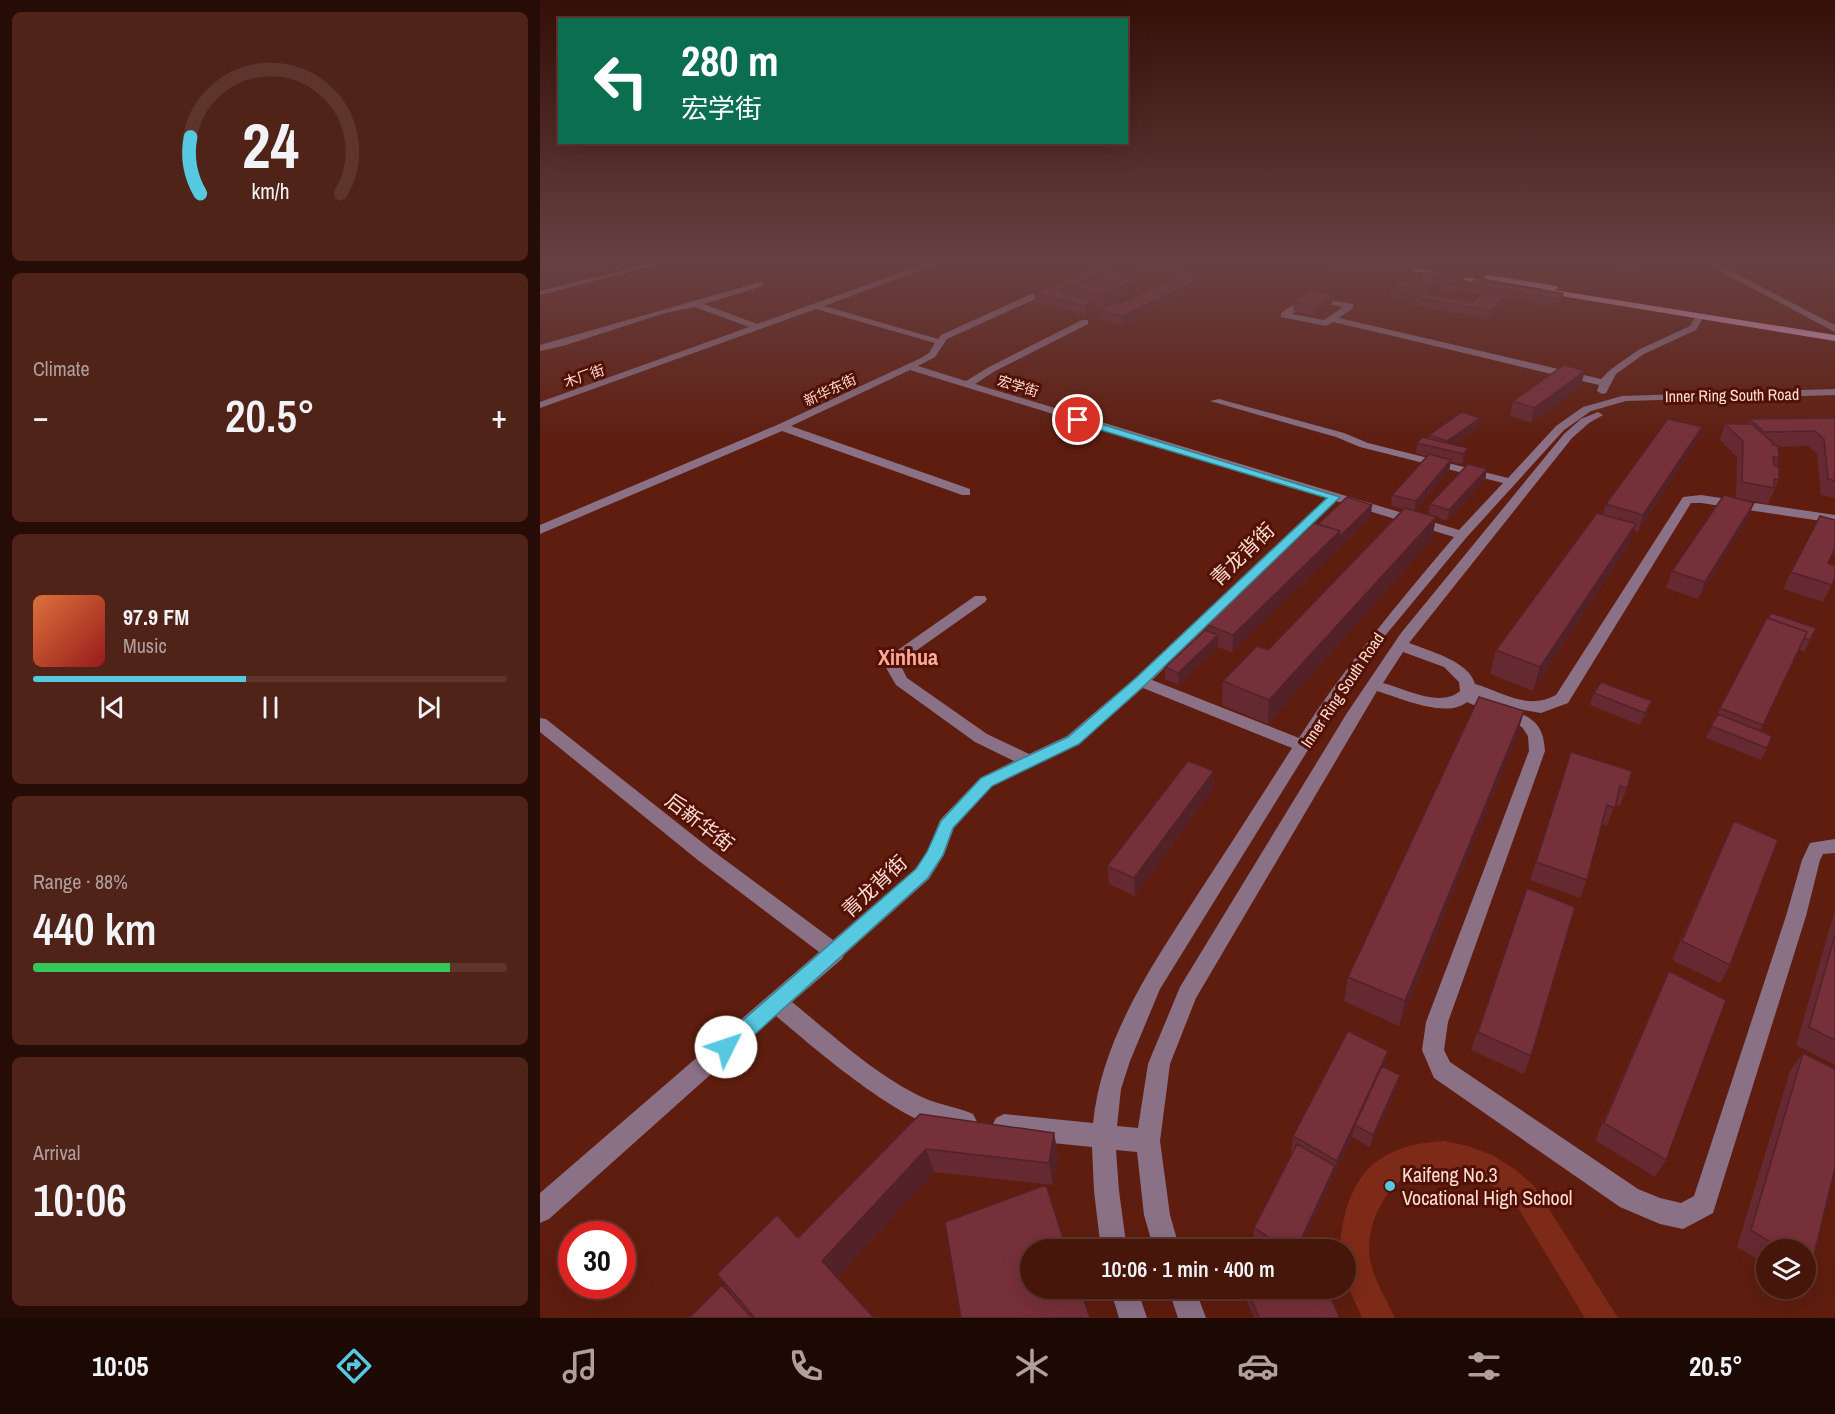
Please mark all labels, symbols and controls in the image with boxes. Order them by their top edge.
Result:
text: 280 m [681,33,779,89]
icon: left [582,42,660,120]
text: 宏学街 [681,90,762,126]
text: 24 [242,103,298,187]
text: km/h [251,177,289,206]
text: Climate [33,355,90,382]
street label: 木厂街 [561,361,607,391]
street label: 新华东街 [801,370,859,410]
street label: 宏学街 [995,371,1041,401]
street label: Inner Ring South Road [1665,383,1799,407]
text: 20.5° [225,385,315,446]
text: − [33,394,49,438]
text: + [491,394,507,438]
pin [1052,394,1103,445]
icon: arrive [1061,403,1094,436]
street label: 青龙背街 [1204,517,1280,591]
text: 97.9 FM [123,602,189,632]
street label: Inner Ring South Road [1295,628,1389,752]
text: Music [123,632,167,659]
district label: Xinhua [878,642,938,672]
icon: previous [96,691,129,724]
icon: pause [254,691,287,724]
icon: next [412,691,445,724]
street label: 后新华街 [660,787,740,857]
street label: 青龙背街 [836,849,912,923]
text: Range · 88% [33,868,128,895]
text: 440 km [33,898,157,959]
position arrow [694,1015,758,1079]
text: Arrival [33,1139,80,1166]
place label: Kaifeng No.3 Vocational High School [1402,1161,1573,1211]
text: 10:06 [33,1169,127,1230]
marker: Kaifeng No.3 Vocational High School [1383,1179,1397,1193]
speed limit sign: 30 [558,1221,636,1299]
map controls [1756,1239,1816,1299]
button: layers [1756,1239,1816,1299]
text: 10:06 · 1 min · 400 m [1101,1254,1275,1284]
icon: directions [333,1345,375,1387]
icon: music [559,1345,601,1387]
icon: phone [785,1345,827,1387]
icon: climate [1011,1345,1053,1387]
icon: car [1237,1345,1279,1387]
icon: filters [1463,1345,1505,1387]
text: 10:05 [92,1348,149,1384]
text: 20.5° [1689,1348,1743,1384]

